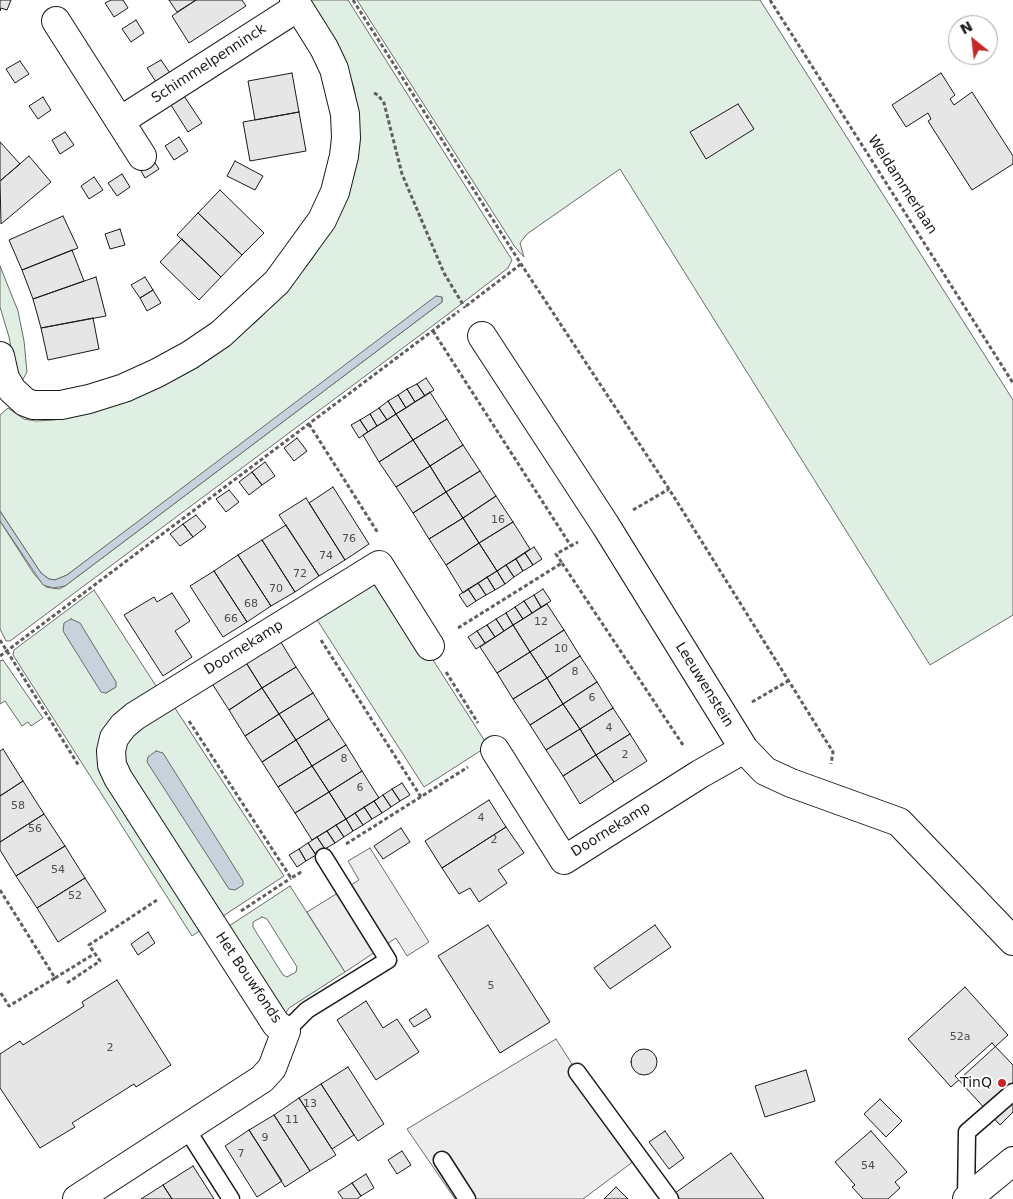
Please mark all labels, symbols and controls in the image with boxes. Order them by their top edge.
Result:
north arrow [948,15,998,65]
text: N [957,18,975,38]
street label: Schimmelpenninck [149,21,269,107]
street label: Weldammerlaan [864,132,940,238]
house number: 16 [491,513,505,527]
house number: 76 [342,532,356,546]
house number: 74 [319,549,333,563]
house number: 72 [293,567,307,581]
house number: 70 [269,582,283,596]
house number: 68 [244,597,258,611]
house number: 66 [224,612,238,626]
house number: 12 [534,615,548,629]
street label: Doornekamp [201,617,287,679]
street label: Leeuwenstein [671,640,737,730]
house number: 10 [554,642,568,656]
house number: 8 [572,665,578,679]
house number: 6 [589,691,595,705]
house number: 4 [606,721,612,735]
house number: 2 [622,748,628,762]
house number: 8 [341,752,347,766]
house number: 6 [357,781,363,795]
house number: 58 [11,799,25,813]
street label: Doornekamp [568,799,654,861]
house number: 4 [478,811,484,825]
house number: 56 [28,822,42,836]
house number: 2 [491,833,497,847]
house number: 54 [51,863,65,877]
house number: 52 [68,889,82,903]
street label: Het Bouwfonds [211,929,285,1027]
house number: 5 [488,979,494,993]
house number: 52a [950,1030,970,1044]
house number: 2 [107,1041,113,1055]
place label: TinQ [960,1075,992,1091]
marker: TinQ [996,1077,1008,1089]
house number: 13 [303,1097,317,1111]
house number: 11 [285,1113,299,1127]
house number: 9 [262,1131,268,1145]
house number: 7 [238,1147,244,1161]
house number: 54 [861,1159,875,1173]

